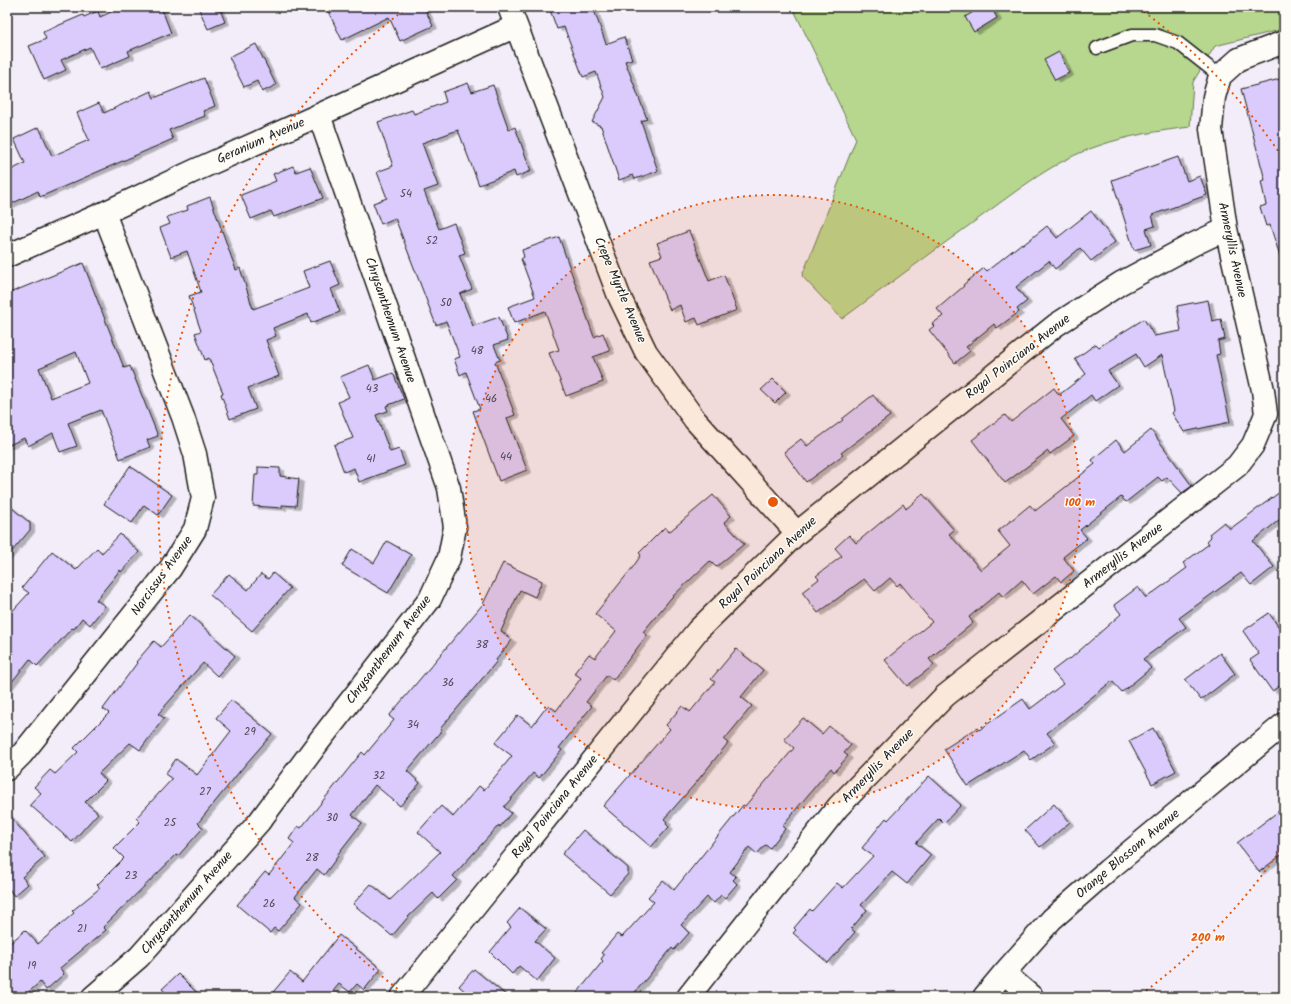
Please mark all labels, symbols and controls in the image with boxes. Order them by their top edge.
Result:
street label: Geranium Avenue [214,112,308,170]
house number: 54 [400,185,412,203]
street label: Armeryllis Avenue [1212,200,1252,300]
house number: 52 [426,232,438,250]
street label: Crepe Myrtle Avenue [588,234,652,346]
street label: Chrysanthemum Avenue [359,254,421,386]
house number: 50 [440,294,452,312]
street label: Royal Poinciana Avenue [961,309,1075,405]
house number: 48 [471,342,484,360]
house number: 43 [366,380,378,398]
house number: 46 [485,390,497,408]
house number: 44 [500,448,512,466]
house number: 41 [366,450,376,468]
text: 100 m [1065,493,1095,512]
centre of rings [766,495,780,509]
street label: Royal Poinciana Avenue [714,511,822,615]
street label: Armeryllis Avenue [1078,518,1168,594]
street label: Narcissus Avenue [126,532,198,620]
street label: Chrysanthemum Avenue [341,591,437,709]
house number: 38 [476,636,489,654]
house number: 36 [442,674,454,692]
house number: 34 [407,716,419,734]
house number: 29 [244,723,257,741]
street label: Armeryllis Avenue [837,724,919,808]
street label: Royal Poinciana Avenue [506,750,604,864]
house number: 32 [373,767,385,785]
house number: 27 [199,783,212,801]
street label: Orange Blossom Avenue [1071,804,1185,904]
house number: 30 [326,809,338,827]
house number: 25 [164,814,177,832]
street label: Chrysanthemum Avenue [136,846,238,960]
house number: 28 [305,849,319,867]
house number: 23 [125,867,137,885]
house number: 26 [263,895,275,913]
house number: 21 [77,920,87,938]
text: 200 m [1191,928,1225,947]
house number: 19 [28,957,37,975]

